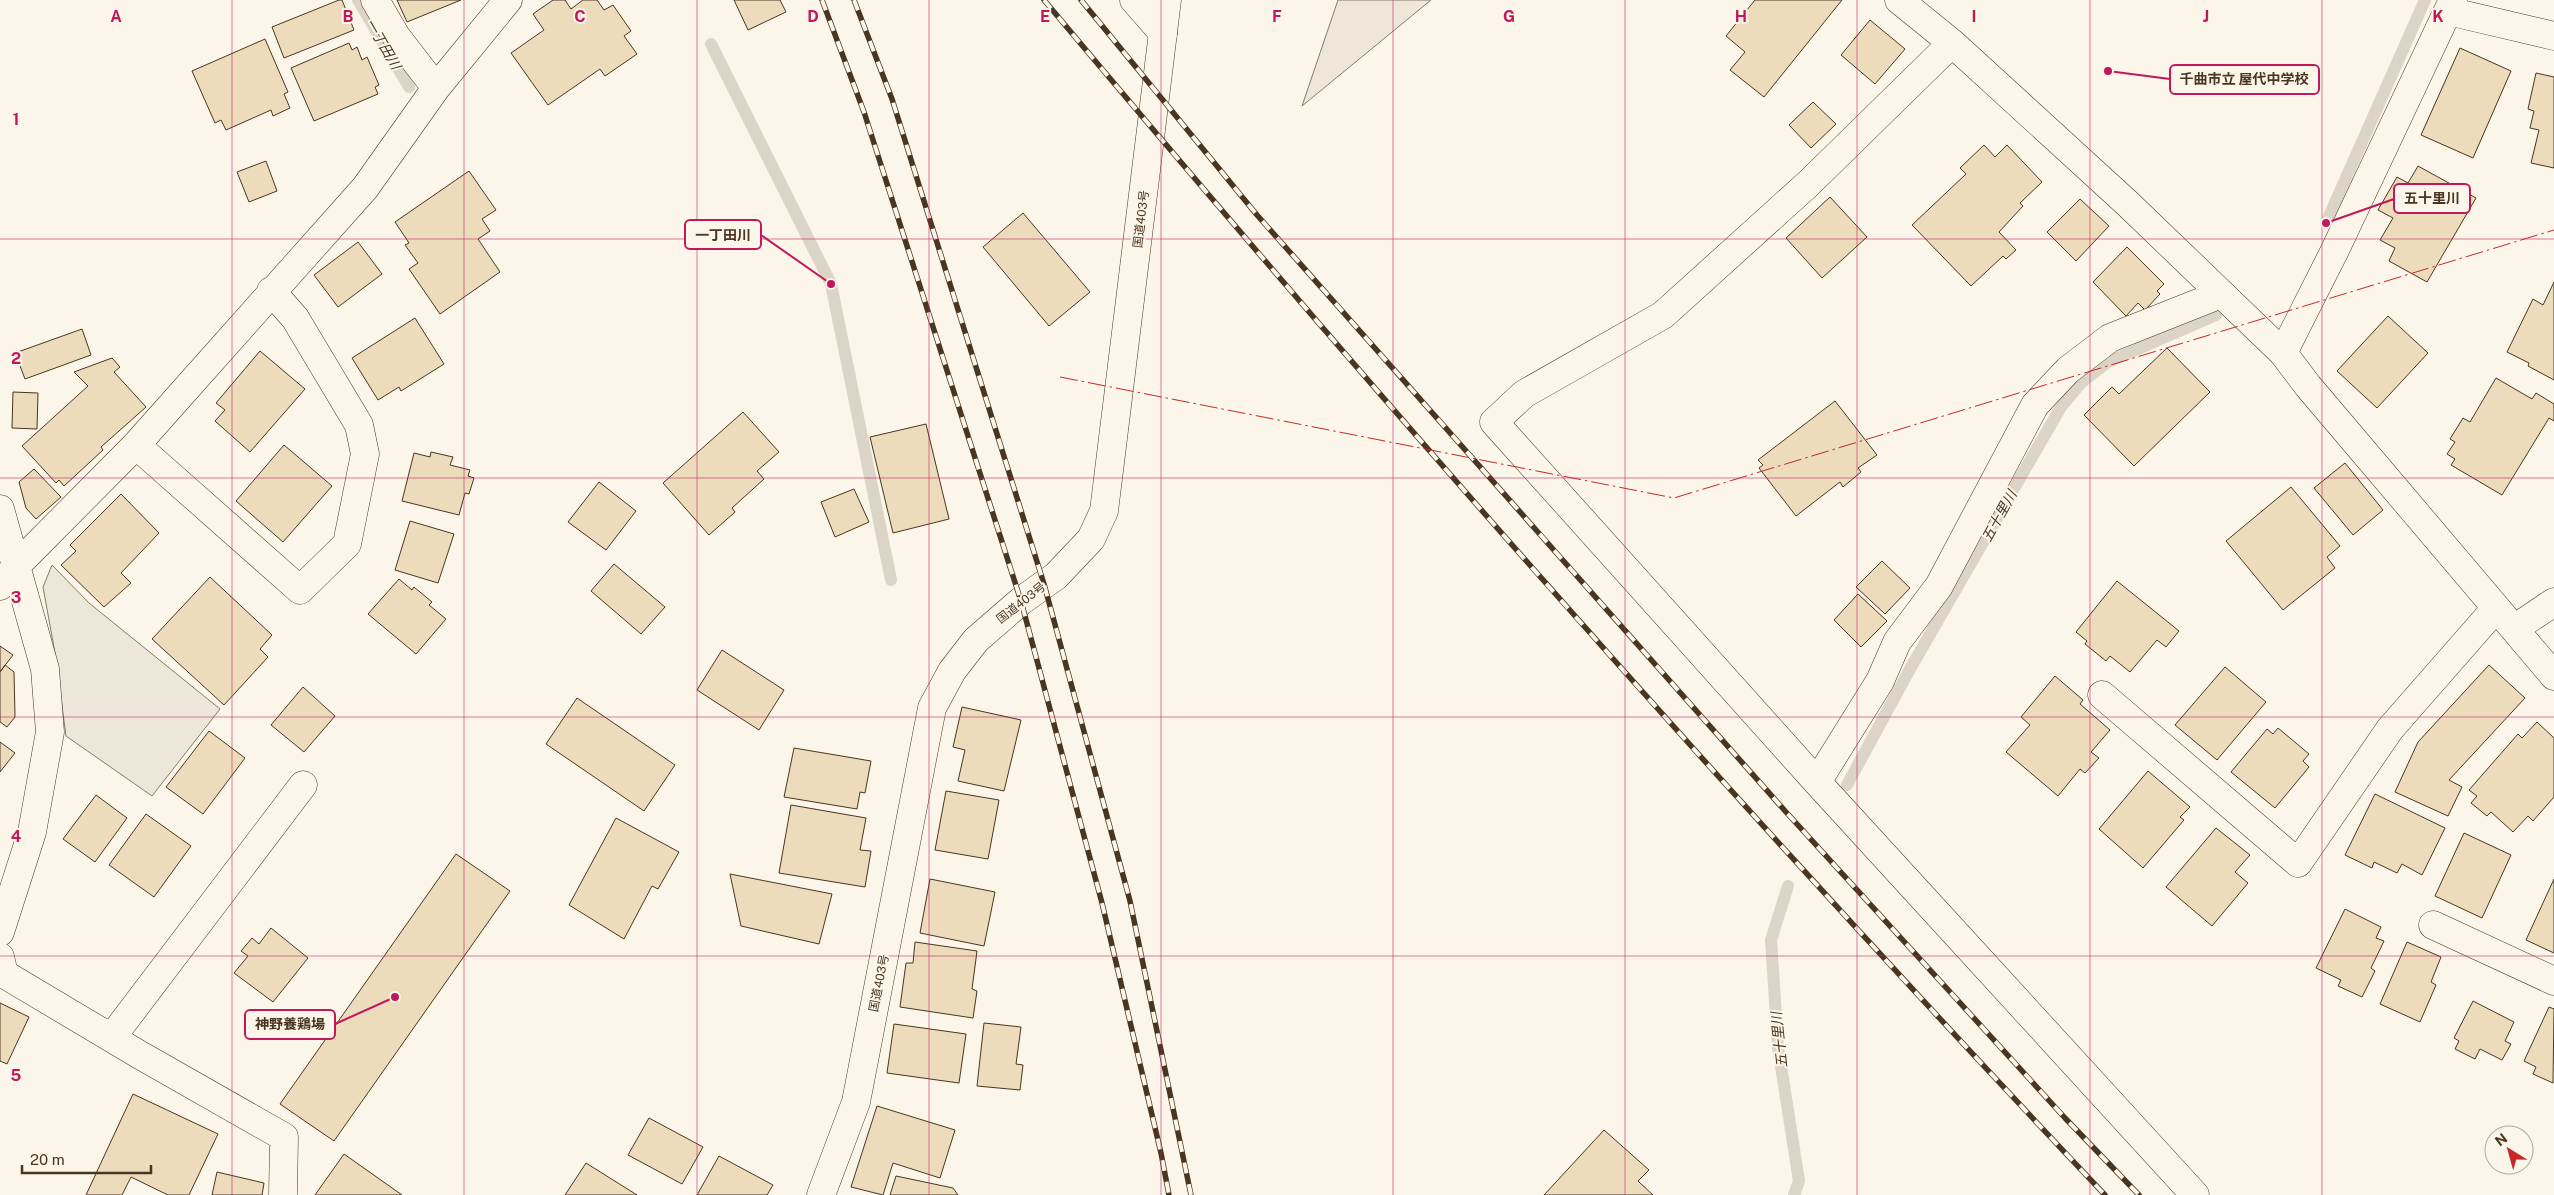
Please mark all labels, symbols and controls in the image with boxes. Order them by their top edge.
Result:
text: A [110,7,122,26]
text: B [343,7,354,26]
text: C [574,7,586,26]
text: D [807,7,819,26]
text: E [1040,7,1050,26]
text: F [1272,7,1282,26]
text: G [1503,7,1515,26]
text: H [1735,7,1747,26]
text: I [1972,7,1976,26]
text: J [2203,7,2209,26]
text: K [2432,7,2444,26]
water label: 一丁田川 [362,16,405,74]
callout: 千曲市立 屋代中学校 [2170,65,2319,94]
text: 千曲市立 屋代中学校 [2179,71,2309,87]
text: 1 [13,110,19,129]
callout: 五十里川 [2394,184,2470,213]
street label: 国道403号 [1130,189,1152,249]
text: 五十里川 [2404,190,2460,206]
callout: 一丁田川 [685,220,761,249]
text: 一丁田川 [695,227,751,243]
text: 2 [11,349,21,368]
water label: 五十里川 [1978,486,2021,544]
street label: 国道403号 [994,580,1048,626]
text: 3 [11,588,21,607]
text: 4 [11,827,22,846]
street label: 国道403号 [867,953,891,1013]
water label: 五十里川 [1768,1009,1790,1069]
callout: 神野養鶏場 [245,1010,335,1039]
text: 神野養鶏場 [255,1016,325,1032]
text: 5 [11,1066,22,1085]
north arrow [2484,1125,2534,1175]
text: N [2492,1130,2510,1149]
scale bar [22,1142,151,1174]
text: 20 m [30,1151,65,1168]

